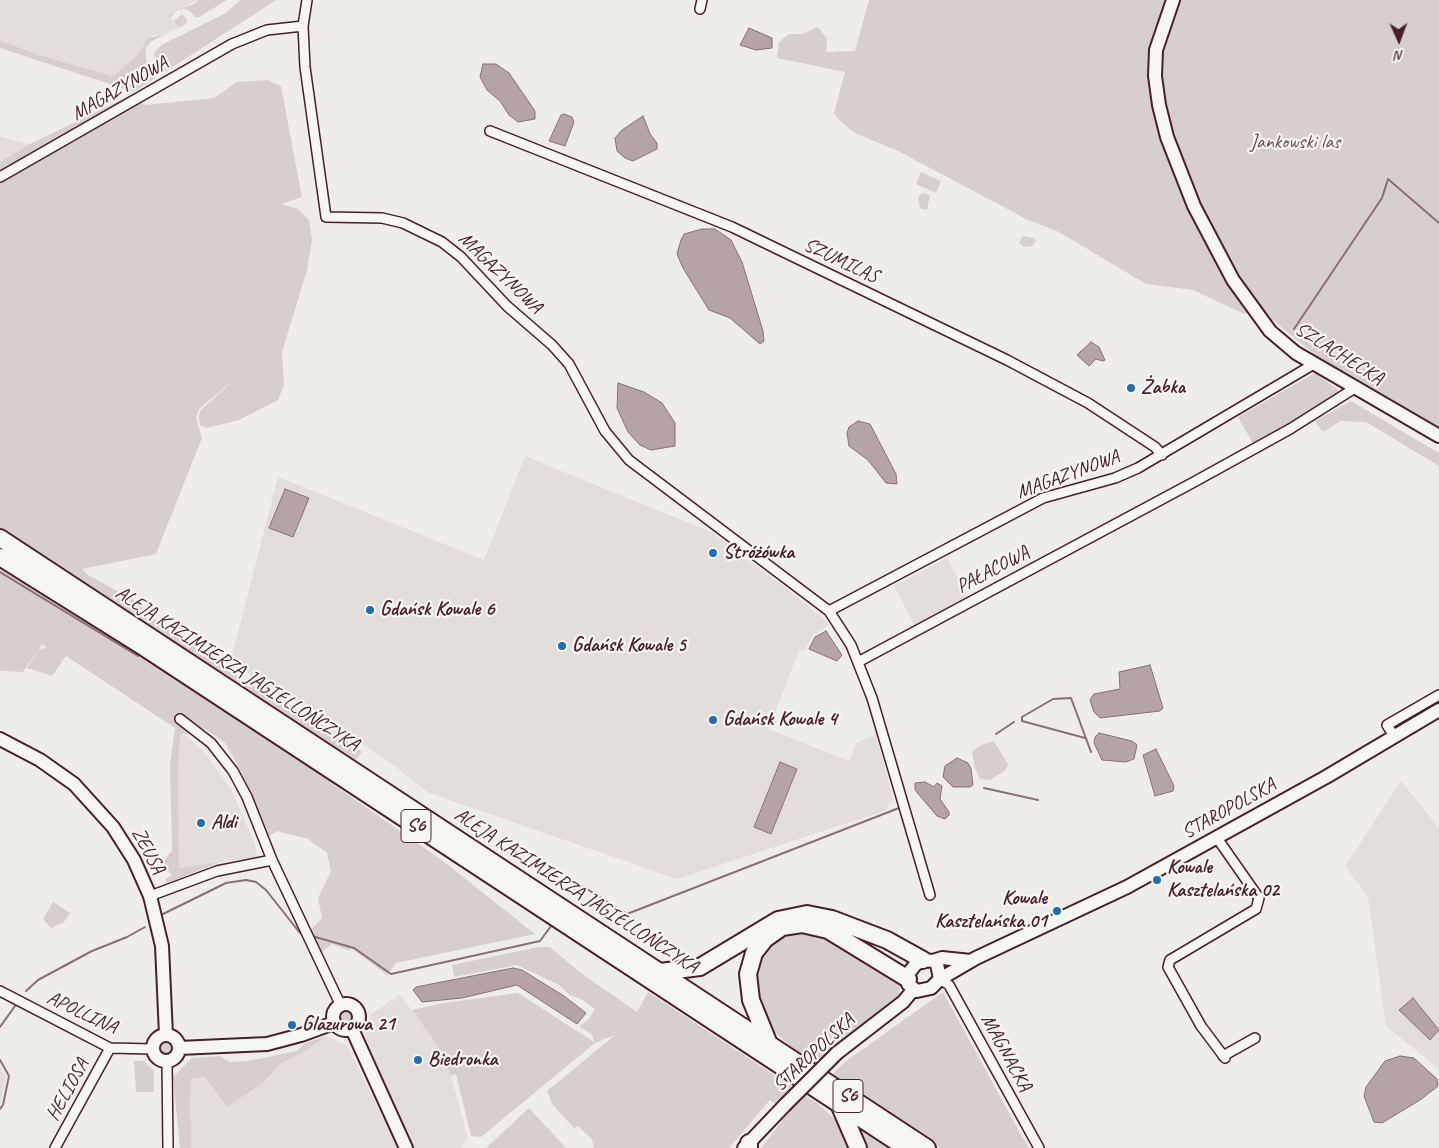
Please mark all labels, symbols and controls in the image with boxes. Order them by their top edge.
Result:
north arrow [1374,15,1424,65]
text: N [1395,47,1404,64]
street label: MAGAZYNOWA [67,52,173,126]
park label: Jankowski las [1250,131,1340,155]
street label: MAGAZYNOWA [453,227,547,319]
street label: SZUMILAS [800,233,882,289]
street label: SZLACHECKA [1290,317,1388,391]
place label: Żabka [1141,376,1185,400]
marker: Żabka [1125,382,1137,394]
street label: MAGAZYNOWA [1013,445,1123,505]
place label: Stróżówka [723,541,794,565]
street label: PAŁACOWA [952,541,1034,599]
marker: Stróżówka [707,547,719,559]
street label: ALEJA KAZIMIERZA JAGIELLOŃCZYKA [111,581,363,757]
place label: Gdańsk Kowale 6 [380,598,494,622]
marker: Gdańsk Kowale 6 [364,604,376,616]
place label: Gdańsk Kowale 5 [572,634,686,658]
marker: Gdańsk Kowale 5 [556,640,568,652]
place label: Gdańsk Kowale 4 [723,708,837,732]
marker: Gdańsk Kowale 4 [707,714,719,726]
street label: STAROPOLSKA [1178,773,1280,845]
street label: ALEJA KAZIMIERZA JAGIELLOŃCZYKA [450,803,702,979]
road number: S6 [401,809,431,842]
place label: Aldi [211,811,237,835]
marker: Aldi [195,817,207,829]
street label: ZEUSA [126,824,170,878]
place label: Kowale Kasztelańska 02 [1167,856,1279,903]
marker: Kowale Kasztelańska 02 [1151,874,1163,886]
place label: Kowale Kasztelańska 01 [935,887,1047,934]
marker: Kowale Kasztelańska 01 [1051,905,1063,917]
street label: APOLLINA [43,986,121,1040]
street label: STAROPOLSKA [768,1009,860,1097]
street label: MAGNACKA [975,1010,1037,1096]
place label: Glazurowa 21 [302,1013,395,1037]
marker: Glazurowa 21 [286,1019,298,1031]
place label: Biedronka [428,1048,497,1072]
marker: Biedronka [412,1054,424,1066]
street label: HELIOSA [41,1055,95,1125]
road number: S6 [833,1080,863,1112]

